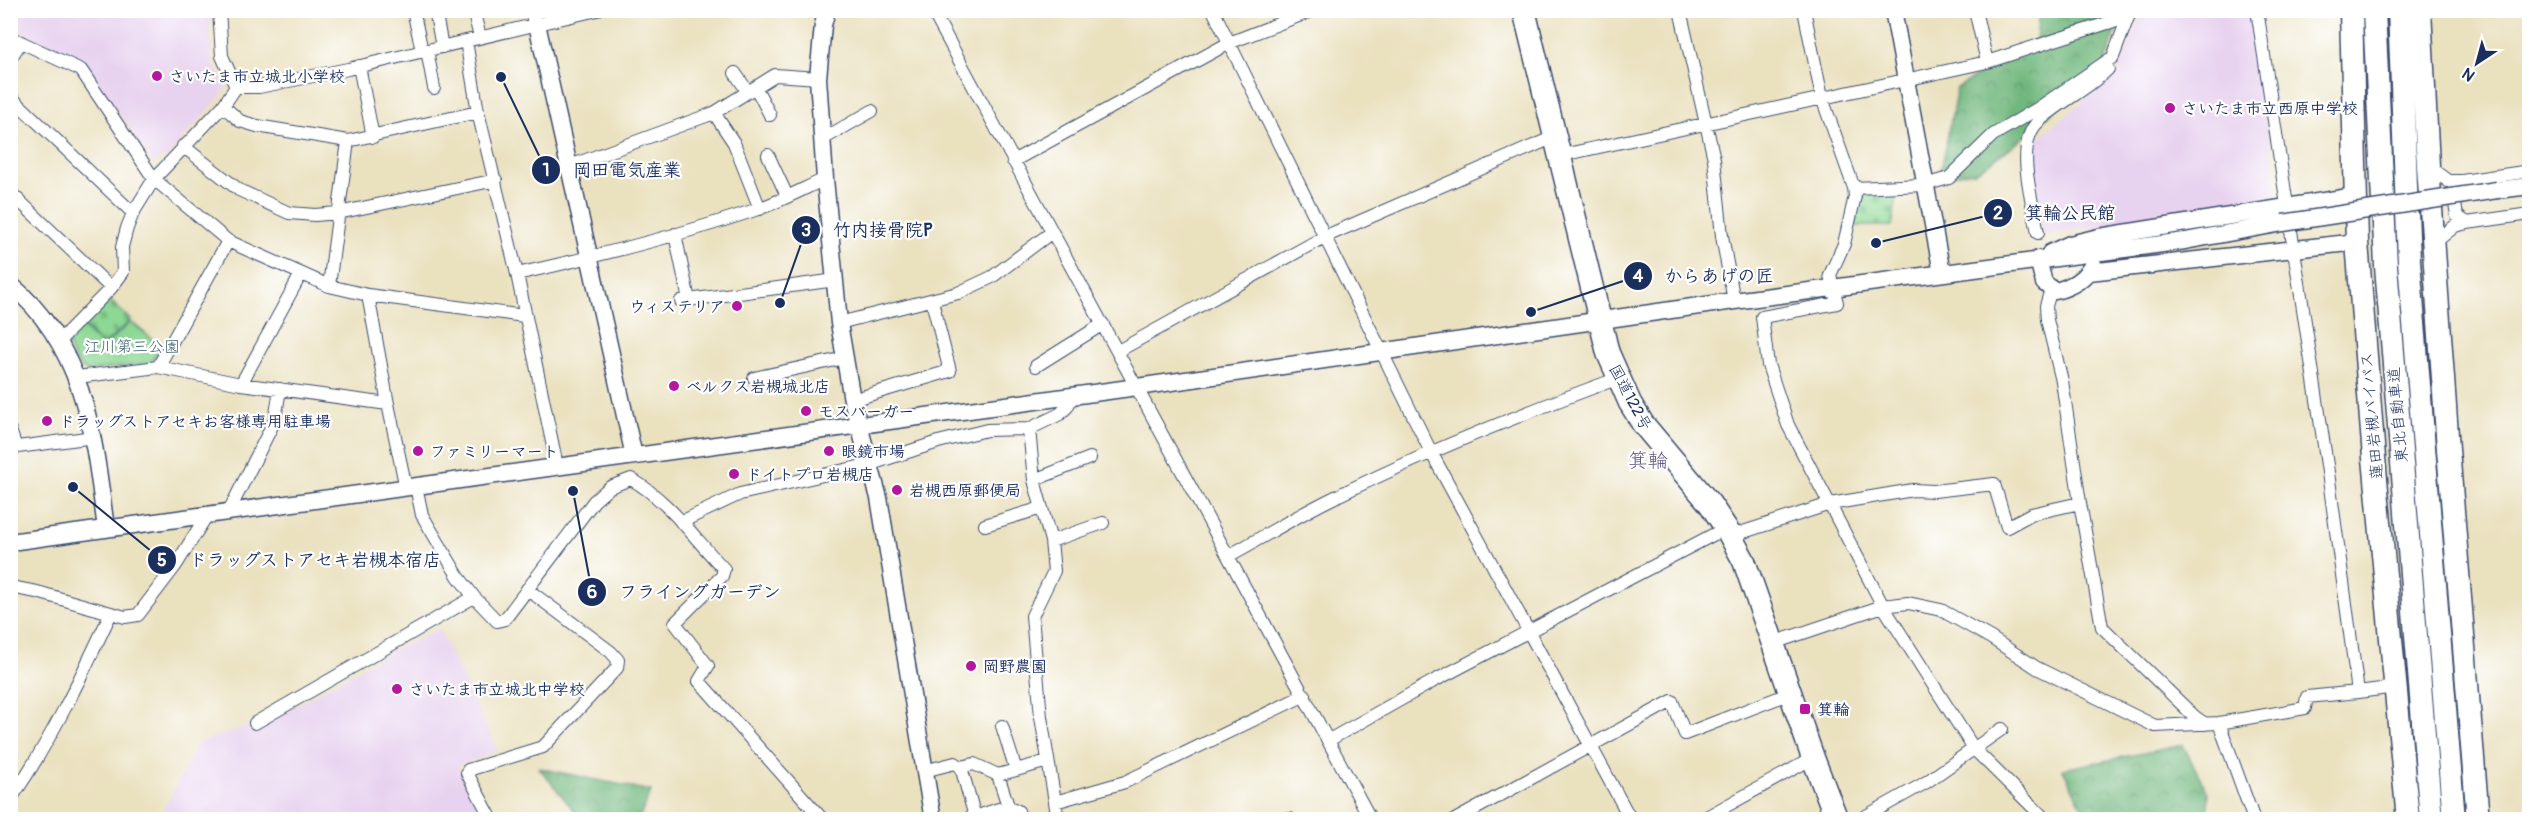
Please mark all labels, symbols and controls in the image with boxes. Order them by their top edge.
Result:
north arrow [2447,33,2507,93]
text: N [2458,63,2479,86]
place label: さいたま市立城北小学校 [169,67,345,87]
marker: さいたま市立城北小学校 [150,69,164,83]
place label: さいたま市立西原中学校 [2182,99,2358,119]
marker: さいたま市立西原中学校 [2163,101,2177,115]
callout: 岡田電気産業 [531,152,693,188]
text: 1 [542,159,550,182]
text: 岡田電気産業 [573,159,681,182]
callout: 箕輪公民館 [1983,195,2127,231]
text: 2 [1993,202,2003,225]
text: 箕輪公民館 [2025,202,2115,225]
callout: 竹内接骨院P [791,212,945,248]
text: 3 [801,219,811,242]
text: 竹内接骨院P [833,219,933,242]
callout: からあげの匠 [1623,258,1785,294]
text: 4 [1633,265,1644,288]
text: からあげの匠 [1665,265,1773,288]
place label: ウィステリア [629,297,725,317]
marker: ウィステリア [730,299,744,313]
park label: 江川第三公園 [84,337,180,357]
street label: 蓮田岩槻バイパス [2356,351,2388,480]
street label: 国道122号 [1604,361,1656,434]
street label: 東北自動車道 [2384,366,2412,464]
place label: ベルクス岩槻城北店 [686,377,830,397]
marker: ベルクス岩槻城北店 [667,379,681,393]
place label: モスバーガー [818,402,914,422]
marker: モスバーガー [799,404,813,418]
place label: ドラッグストアセキお客様専用駐車場 [59,412,331,432]
marker: ドラッグストアセキお客様専用駐車場 [40,414,54,428]
place label: ファミリーマート [430,442,559,462]
place label: 眼鏡市場 [841,442,905,462]
marker: ファミリーマート [411,444,425,458]
marker: 眼鏡市場 [822,444,836,458]
district label: 箕輪 [1628,448,1668,473]
place label: ドイトプロ岩槻店 [746,465,874,485]
marker: ドイトプロ岩槻店 [727,467,741,481]
place label: 岩槻西原郵便局 [909,481,1021,501]
marker: 岩槻西原郵便局 [890,483,904,497]
callout: ドラッグストアセキ岩槻本宿店 [147,542,453,578]
text: 5 [157,549,167,572]
text: ドラッグストアセキ岩槻本宿店 [189,549,441,572]
callout: フライングガーデン [577,574,793,610]
text: 6 [587,581,597,604]
text: フライングガーデン [619,581,781,604]
place label: 岡野農園 [983,657,1047,677]
marker: 岡野農園 [964,659,978,673]
place label: さいたま市立城北中学校 [409,680,585,700]
marker: さいたま市立城北中学校 [390,682,404,696]
place label: 箕輪 [1817,700,1850,720]
marker: 箕輪 [1798,702,1812,716]

